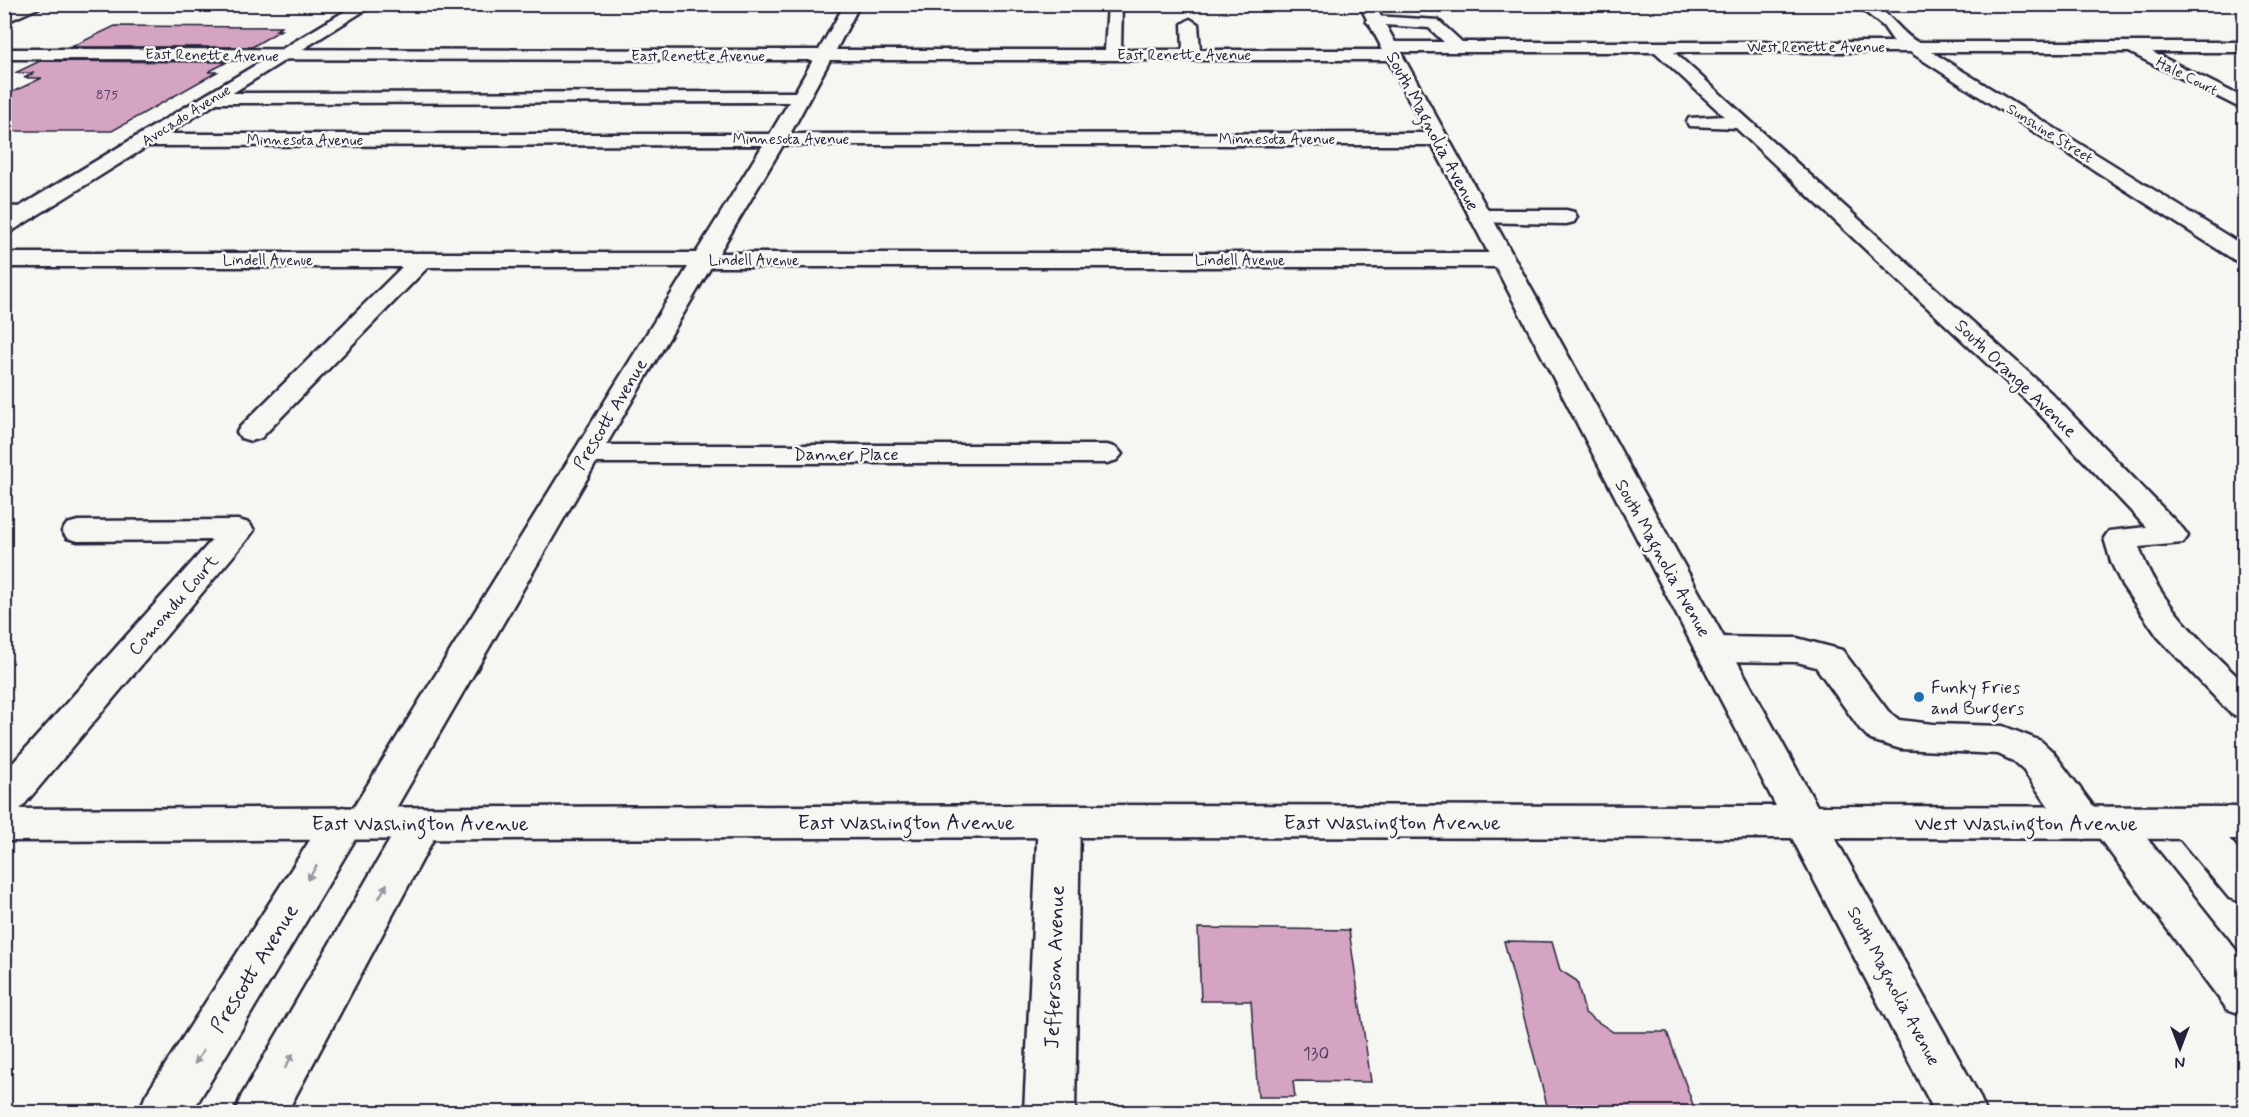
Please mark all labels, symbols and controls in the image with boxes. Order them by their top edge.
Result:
street label: West Renette Avenue [1747,38,1885,58]
street label: East Renette Avenue [145,45,279,67]
street label: East Renette Avenue [1117,46,1251,66]
street label: East Renette Avenue [631,47,765,67]
street label: South Magnolia Avenue [1378,48,1484,216]
street label: Hale Court [2152,53,2221,101]
street label: Avocado Avenue [138,80,235,151]
house number: 875 [96,86,119,104]
street label: Sunshine Street [2002,99,2097,169]
street label: Minnesota Avenue [733,130,850,150]
street label: Minnesota Avenue [1219,130,1336,150]
street label: Minnesota Avenue [247,131,364,151]
street label: Lindell Avenue [223,251,313,271]
street label: Lindell Avenue [709,251,799,271]
street label: Lindell Avenue [1195,251,1285,271]
street label: South Orange Avenue [1949,314,2081,444]
street label: Prescott Avenue [568,354,654,475]
street label: Danner Place [793,443,899,467]
street label: South Magnolia Avenue [1607,475,1716,643]
street label: Comondu Court [123,550,224,661]
place label: Funky Fries and Burgers [1931,676,2024,723]
marker: Funky Fries and Burgers [1912,690,1926,704]
street label: East Washington Avenue [797,809,1015,839]
street label: East Washington Avenue [1283,809,1501,839]
street label: East Washington Avenue [311,810,529,840]
street label: West Washington Avenue [1914,810,2138,840]
one-way arrow [306,865,317,881]
one-way arrow [378,882,388,899]
street label: Jefferson Avenue [1038,885,1072,1049]
street label: Prescott Avenue [204,899,306,1038]
street label: South Magnolia Avenue [1839,903,1945,1071]
north arrow [2150,1018,2210,1078]
house number: 130 [1303,1042,1329,1066]
one-way arrow [193,1049,204,1065]
text: N [2175,1051,2185,1072]
one-way arrow [284,1053,294,1070]

